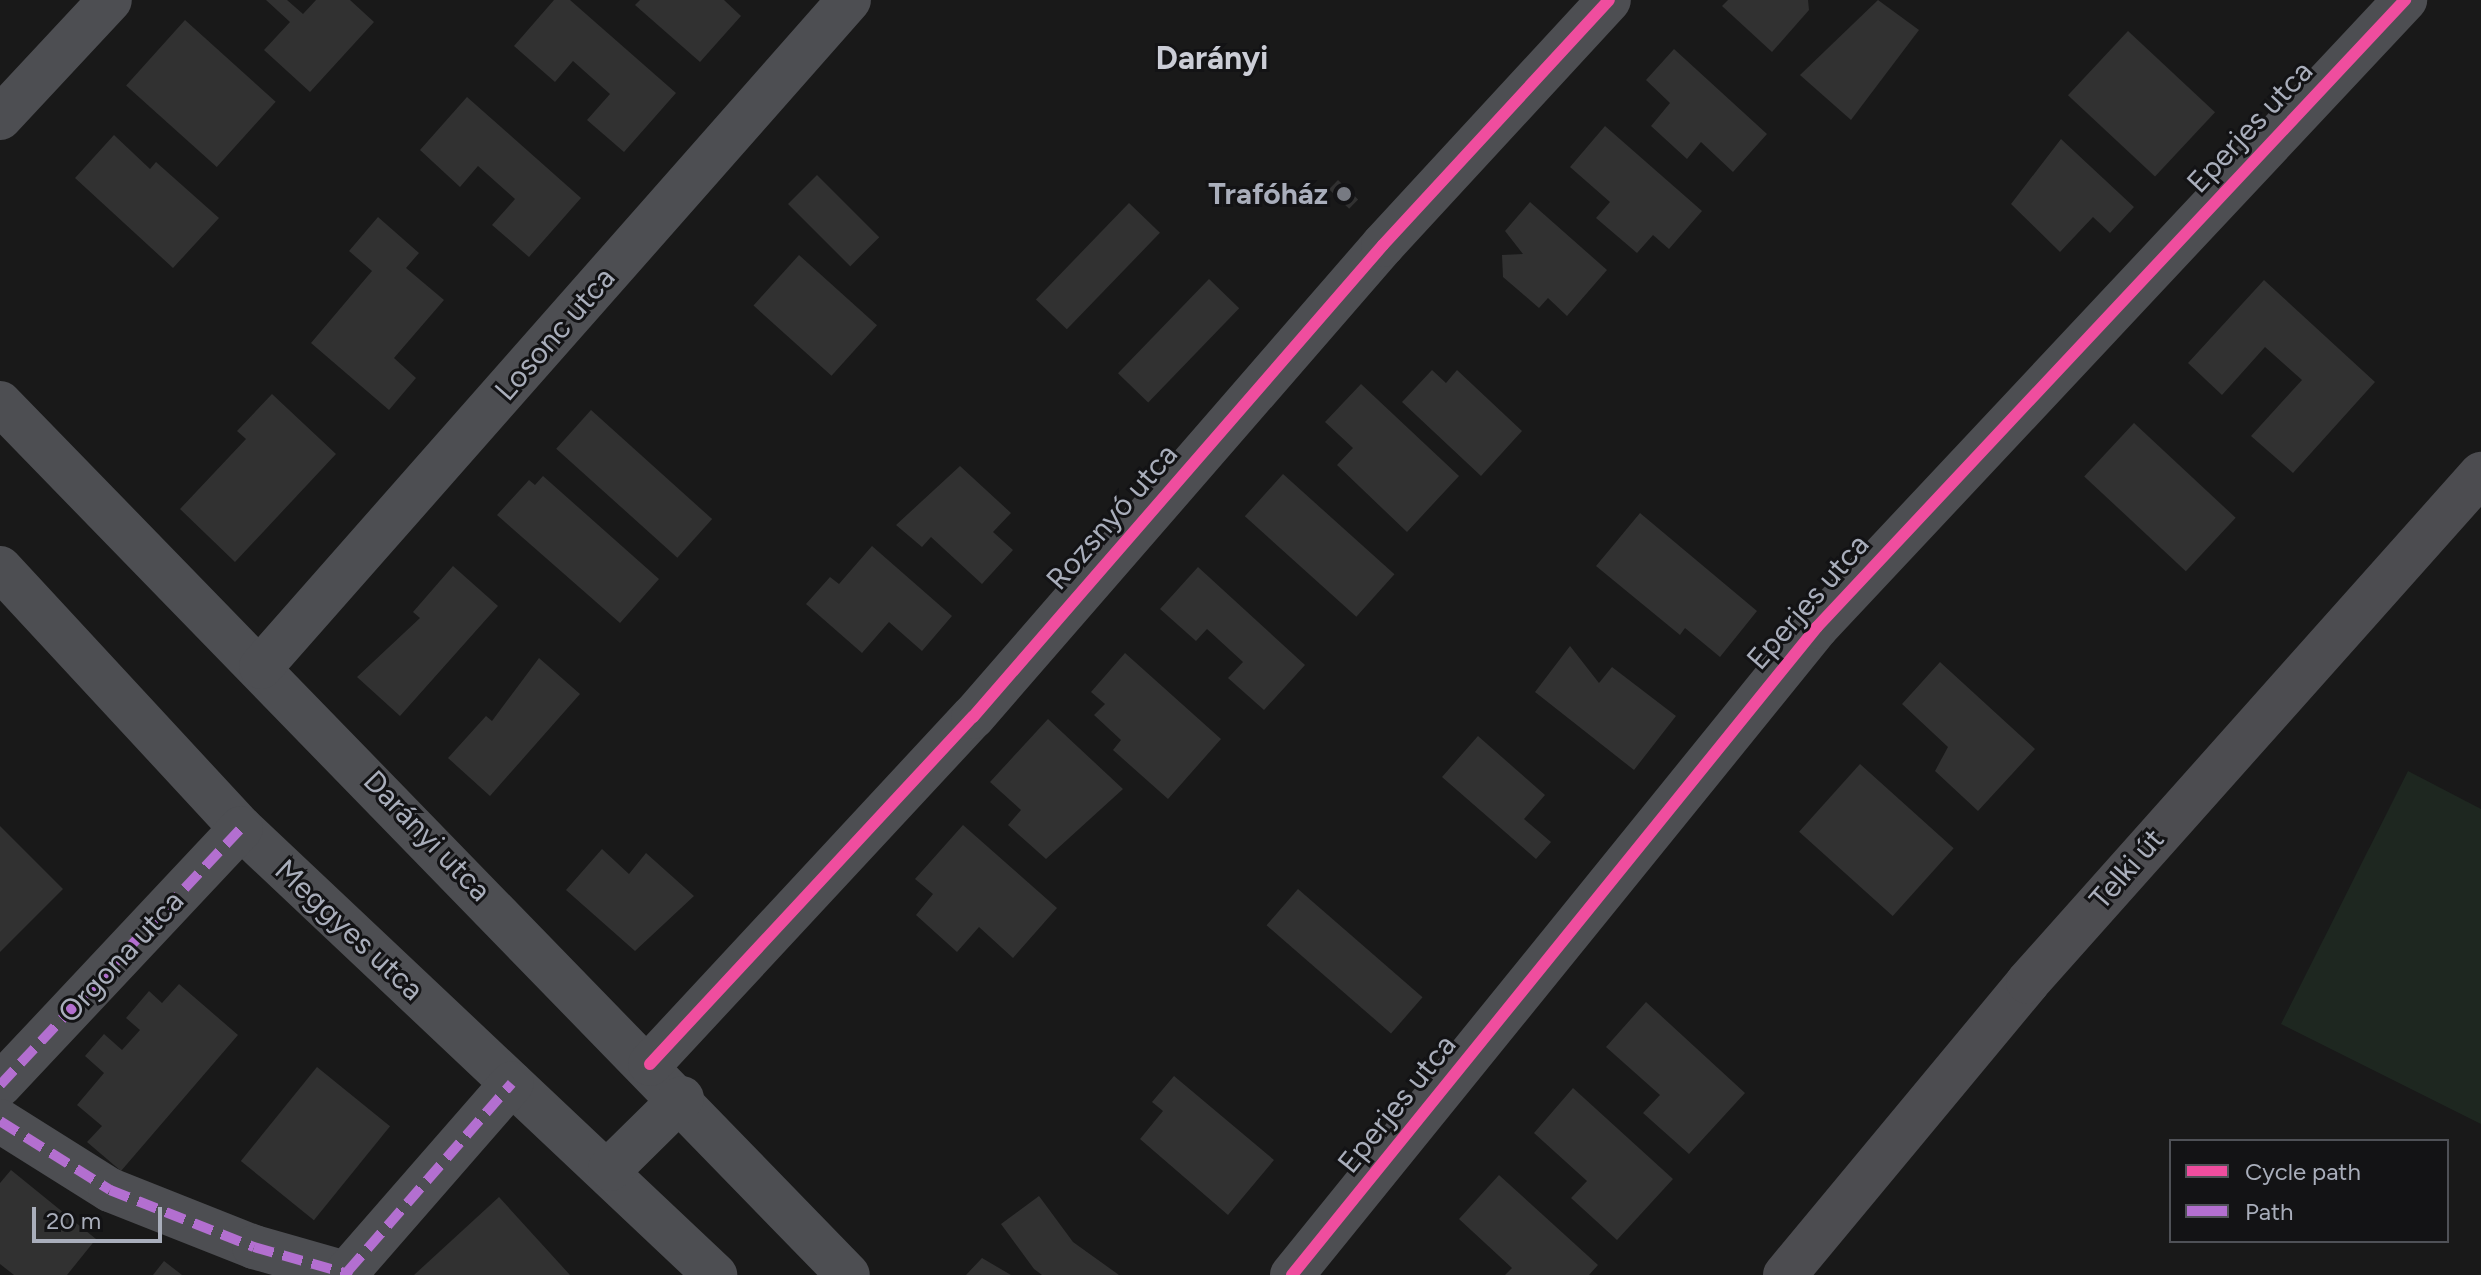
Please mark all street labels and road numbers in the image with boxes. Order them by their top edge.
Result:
street label: Eperjes utca [2180,54,2320,200]
street label: Losonc utca [488,260,622,408]
street label: Rozsnyó utca [1039,437,1185,597]
street label: Eperjes utca [1740,527,1876,677]
street label: Darányi utca [356,763,498,909]
street label: Telki út [2082,821,2172,917]
street label: Meggyes utca [267,852,431,1008]
street label: Orgona utca [51,884,191,1030]
street label: Eperjes utca [1330,1028,1464,1180]

